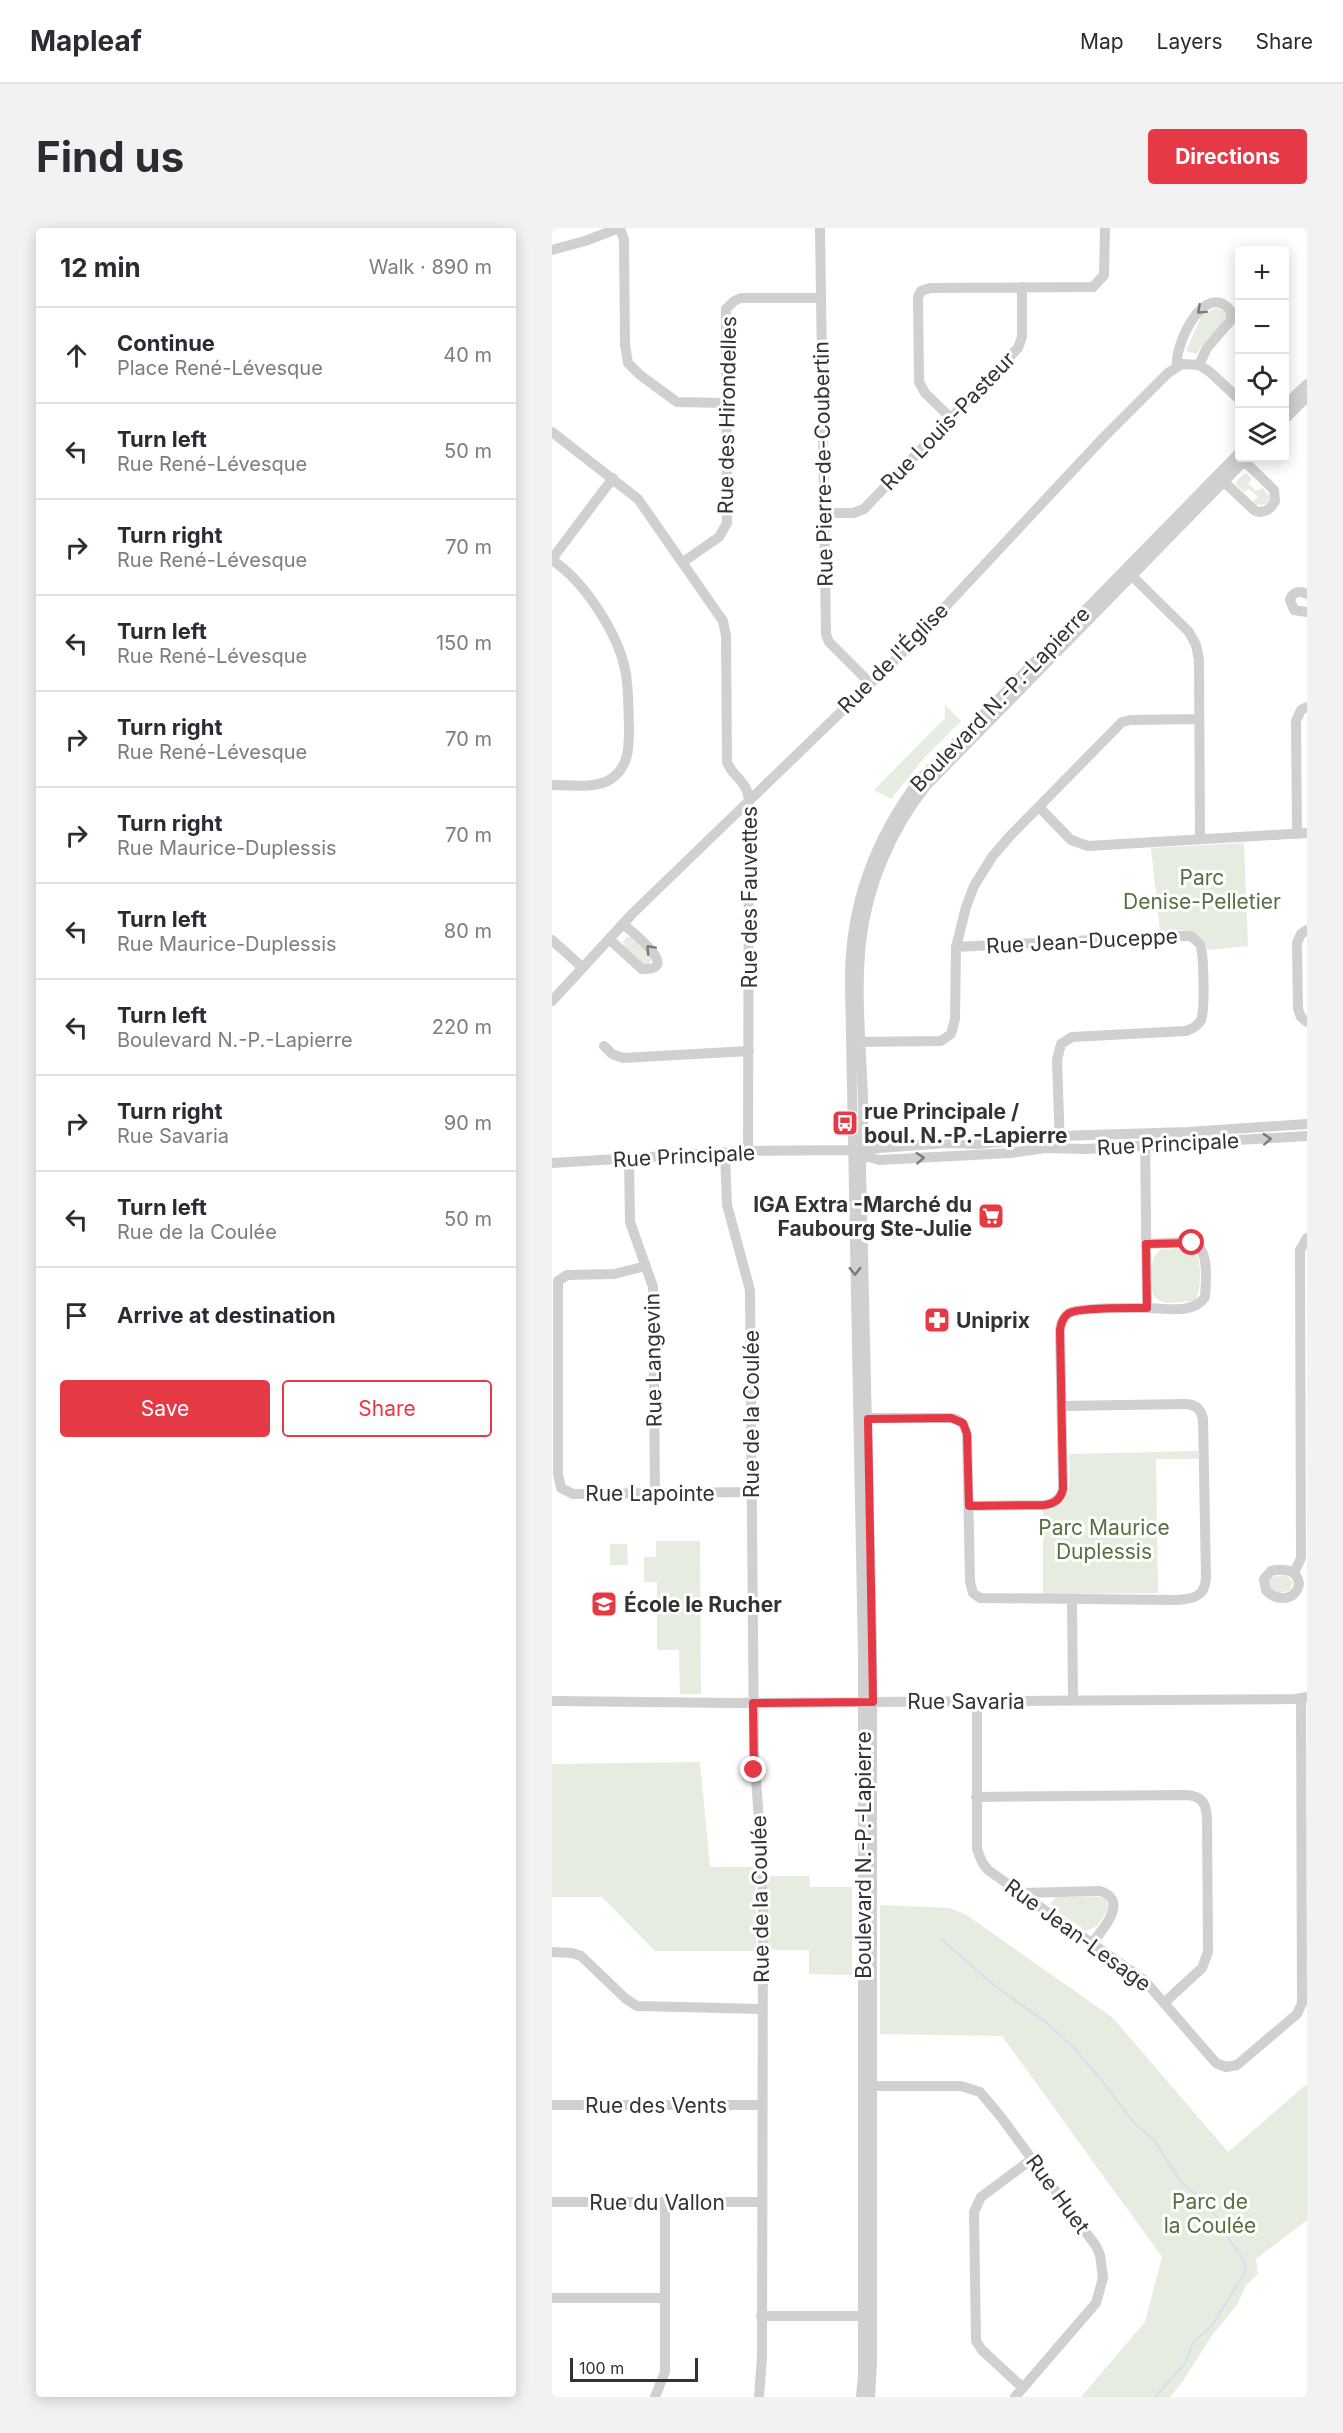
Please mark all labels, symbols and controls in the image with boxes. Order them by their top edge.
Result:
text: Mapleaf [30,24,142,58]
text: Map [1080,29,1124,54]
text: Layers [1157,29,1223,54]
text: Share [1256,29,1313,54]
button: Directions [1148,129,1307,184]
text: Find us [36,131,184,182]
map controls [1235,246,1289,462]
button: + [1235,246,1289,300]
text: 12 min [60,252,141,283]
text: Walk · 890 m [369,255,492,279]
button: − [1235,300,1289,354]
one-way arrow [1197,303,1208,314]
street label: Rue des Hirondelles [713,316,741,514]
text: Continue [117,330,215,356]
icon: ahead [60,339,93,372]
street label: Rue Pierre-de-Coubertin [808,341,838,587]
text: 40 m [443,343,492,367]
street label: Rue Louis-Pasteur [876,347,1020,495]
button: locate [1235,354,1289,408]
text: Place René-Lévesque [117,356,323,380]
button: layers [1235,408,1289,462]
text: Turn left [117,426,207,452]
icon: left [60,435,93,468]
text: 50 m [444,439,492,463]
text: Rue René-Lévesque [117,452,307,476]
text: Turn right [117,522,223,548]
icon: right [60,531,93,564]
text: 70 m [445,535,492,559]
text: Rue René-Lévesque [117,548,307,572]
street label: Rue de l'Église [832,597,953,718]
street label: Boulevard N.-P.-Lapierre [905,601,1095,797]
text: Turn left [117,618,207,644]
icon: left [60,627,93,660]
text: 150 m [436,631,492,655]
text: Rue René-Lévesque [117,644,307,668]
text: Turn right [117,714,223,740]
icon: right [60,723,93,756]
text: 70 m [445,727,492,751]
text: Rue René-Lévesque [117,740,307,764]
street label: Rue des Fauvettes [737,806,762,988]
text: Turn right [117,810,223,836]
icon: right [60,819,93,852]
text: 70 m [445,823,492,847]
text: Rue Maurice-Duplessis [117,836,337,860]
park label: Parc Denise-Pelletier [1123,865,1281,914]
text: Turn left [117,906,207,932]
icon: left [60,915,93,948]
text: 80 m [444,919,492,943]
street label: Rue Jean-Duceppe [985,923,1179,959]
text: Rue Maurice-Duplessis [117,932,337,956]
one-way arrow [646,945,657,956]
text: Turn left [117,1002,207,1028]
icon: left [60,1011,93,1044]
text: 220 m [432,1015,492,1039]
text: Boulevard N.-P.-Lapierre [117,1028,353,1052]
text: Turn right [117,1098,223,1124]
place label: rue Principale / boul. N.-P.-Lapierre [864,1099,1068,1148]
icon: right [60,1107,93,1140]
bus stop icon: rue Principale / boul. N.-P.-Lapierre [830,1108,860,1138]
text: 90 m [444,1111,492,1135]
text: Rue Savaria [117,1124,229,1148]
street label: Rue Principale [1096,1128,1240,1160]
one-way arrow [1262,1132,1271,1145]
street label: Rue Principale [612,1140,756,1172]
one-way arrow [916,1151,925,1164]
place label: IGA Extra -Marché du Faubourg Ste-Julie [753,1192,972,1241]
text: Turn left [117,1194,207,1220]
supermarket icon: IGA Extra -Marché du Faubourg Ste-Julie [976,1201,1006,1231]
icon: left [60,1203,93,1236]
text: 50 m [444,1207,492,1231]
text: Rue de la Coulée [117,1220,277,1244]
route start [1178,1229,1204,1255]
one-way arrow [849,1267,861,1276]
street label: Rue Langevin [639,1293,667,1427]
icon: arrive [60,1299,93,1332]
text: Arrive at destination [117,1302,336,1328]
pharmacy icon: Uniprix [922,1305,952,1335]
place label: Uniprix [956,1308,1030,1333]
street label: Rue de la Coulée [739,1330,764,1498]
button: Save [60,1380,270,1437]
button: Share [282,1380,492,1437]
street label: Rue Lapointe [585,1481,715,1506]
park label: Parc Maurice Duplessis [1038,1515,1170,1564]
school or university icon: École le Rucher [589,1589,619,1619]
place label: École le Rucher [624,1591,782,1617]
street label: Rue Savaria [907,1689,1025,1714]
street label: Boulevard N.-P.-Lapierre [851,1731,876,1979]
route end [740,1756,766,1782]
street label: Rue de la Coulée [746,1815,774,1983]
street label: Rue Jean-Lesage [1000,1874,1156,1996]
street label: Rue des Vents [585,2093,727,2118]
street label: Rue Huet [1021,2150,1095,2238]
park label: Parc de la Coulée [1164,2189,1256,2238]
street label: Rue du Vallon [589,2190,725,2215]
scale bar [570,2355,698,2382]
text: 100 m [579,2358,624,2378]

